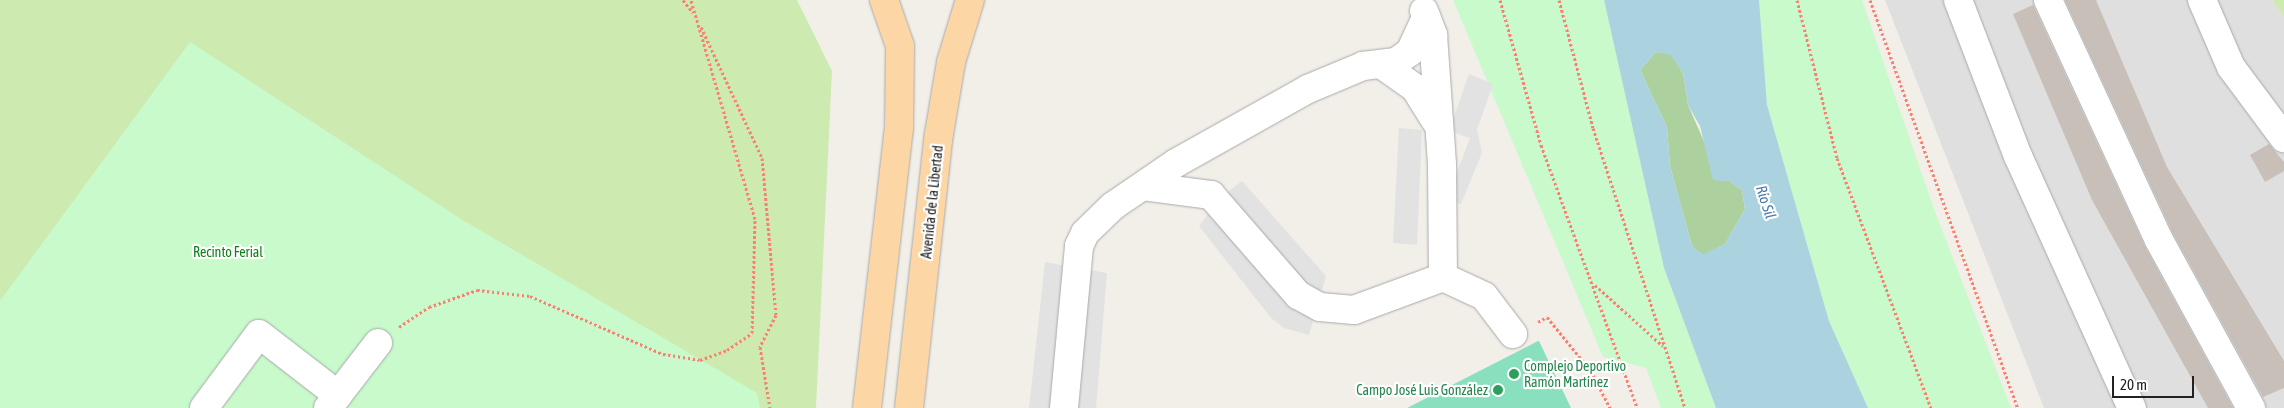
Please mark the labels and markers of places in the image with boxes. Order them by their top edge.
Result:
place label: Complejo Deportivo Ramón Martínez [1524,358,1626,391]
marker: Complejo Deportivo Ramón Martínez [1508,368,1520,380]
place label: Campo José Luis González [1356,382,1488,398]
marker: Campo José Luis González [1492,384,1504,396]

